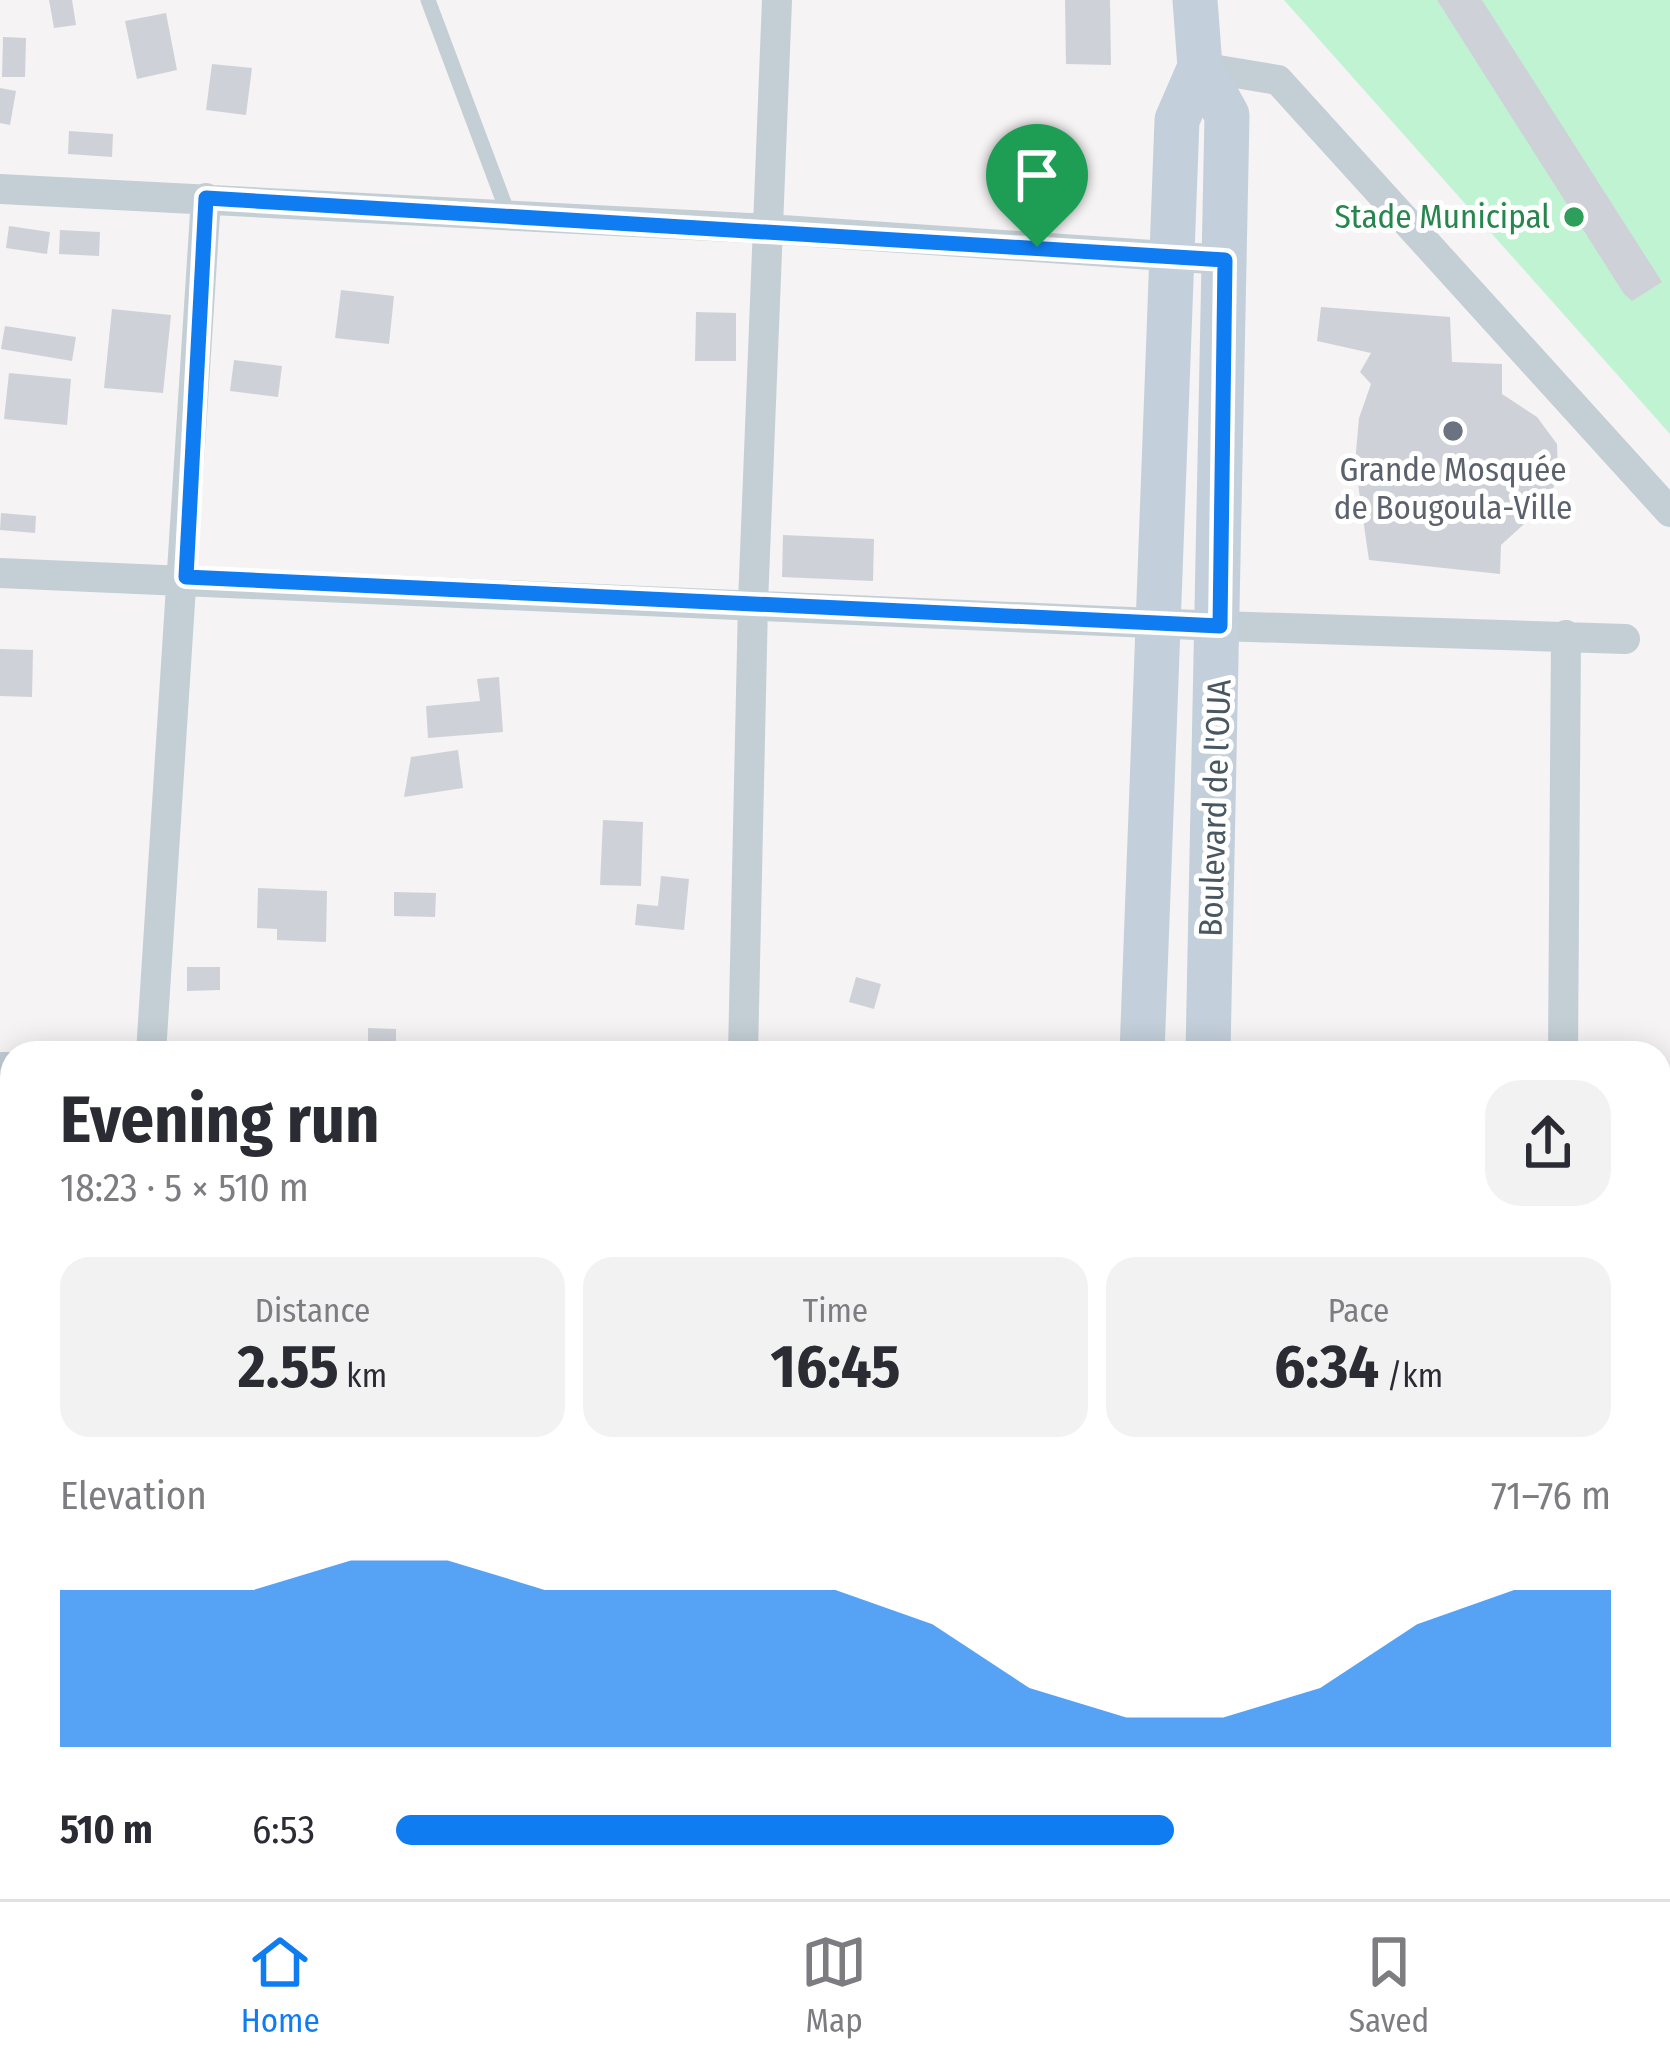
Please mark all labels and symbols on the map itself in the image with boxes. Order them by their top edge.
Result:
pin [986,124,1088,247]
place label: Stade Municipal [1334,197,1550,237]
marker: Stade Municipal [1561,204,1587,230]
marker: Grande Mosquée de Bougoula-Ville [1440,418,1466,444]
place label: Grande Mosquée de Bougoula-Ville [1334,450,1572,528]
street label: Boulevard de l'OUA [1191,678,1240,937]

